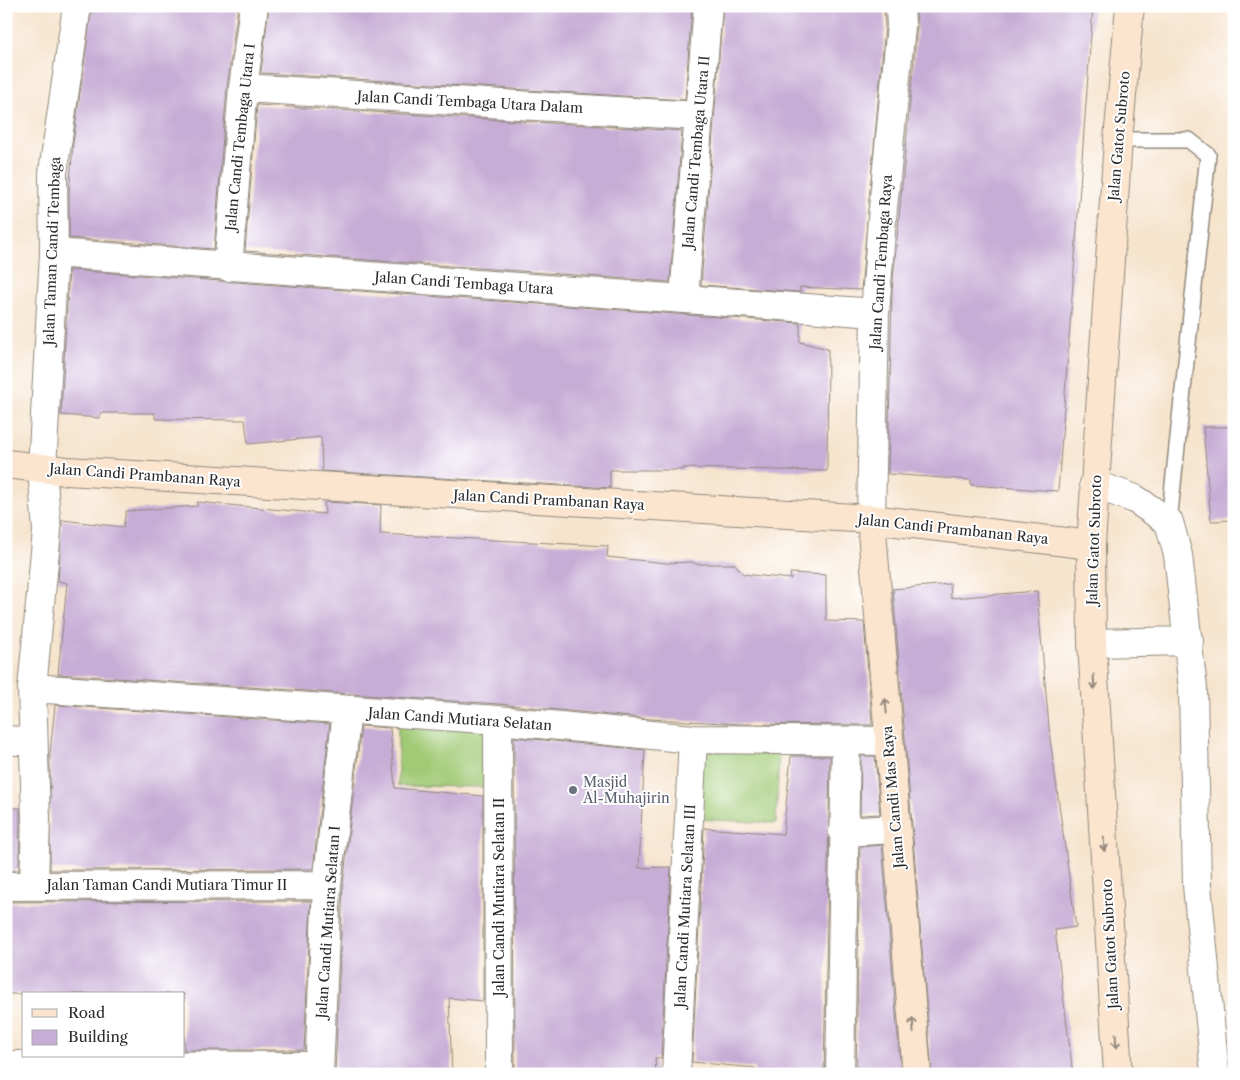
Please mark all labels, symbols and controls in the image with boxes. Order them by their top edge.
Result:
street label: Jalan Candi Tembaga Utara I [221,42,259,234]
street label: Jalan Candi Tembaga Utara II [678,55,713,251]
street label: Jalan Gatot Subroto [1104,70,1134,204]
street label: Jalan Candi Tembaga Utara Dalam [355,87,583,117]
street label: Jalan Taman Candi Tembaga [40,156,64,348]
street label: Jalan Candi Tembaga Raya [866,173,896,352]
street label: Jalan Candi Tembaga Utara [372,268,555,298]
street label: Jalan Candi Prambanan Raya [47,459,242,491]
street label: Jalan Gatot Subroto [1083,475,1105,607]
street label: Jalan Candi Prambanan Raya [451,486,646,514]
street label: Jalan Candi Prambanan Raya [855,510,1050,548]
one-way arrow [1090,673,1099,689]
one-way arrow [881,699,891,715]
street label: Jalan Candi Mutiara Selatan [365,703,553,734]
street label: Jalan Candi Mas Raya [878,724,908,871]
place label: Masjid Al-Muhajirin [582,773,670,807]
marker: Masjid Al-Muhajirin [567,784,579,796]
street label: Jalan Candi Mutiara Selatan II [490,798,508,998]
street label: Jalan Candi Mutiara Selatan III [671,804,699,1010]
street label: Jalan Candi Mutiara Selatan I [312,825,344,1021]
one-way arrow [1099,836,1108,852]
street label: Jalan Taman Candi Mutiara Timur II [45,876,287,894]
street label: Jalan Gatot Subroto [1098,878,1123,1012]
legend [22,992,185,1058]
text: Road [68,1003,105,1022]
one-way arrow [909,1017,918,1033]
text: Building [68,1027,128,1046]
one-way arrow [1111,1033,1120,1049]

